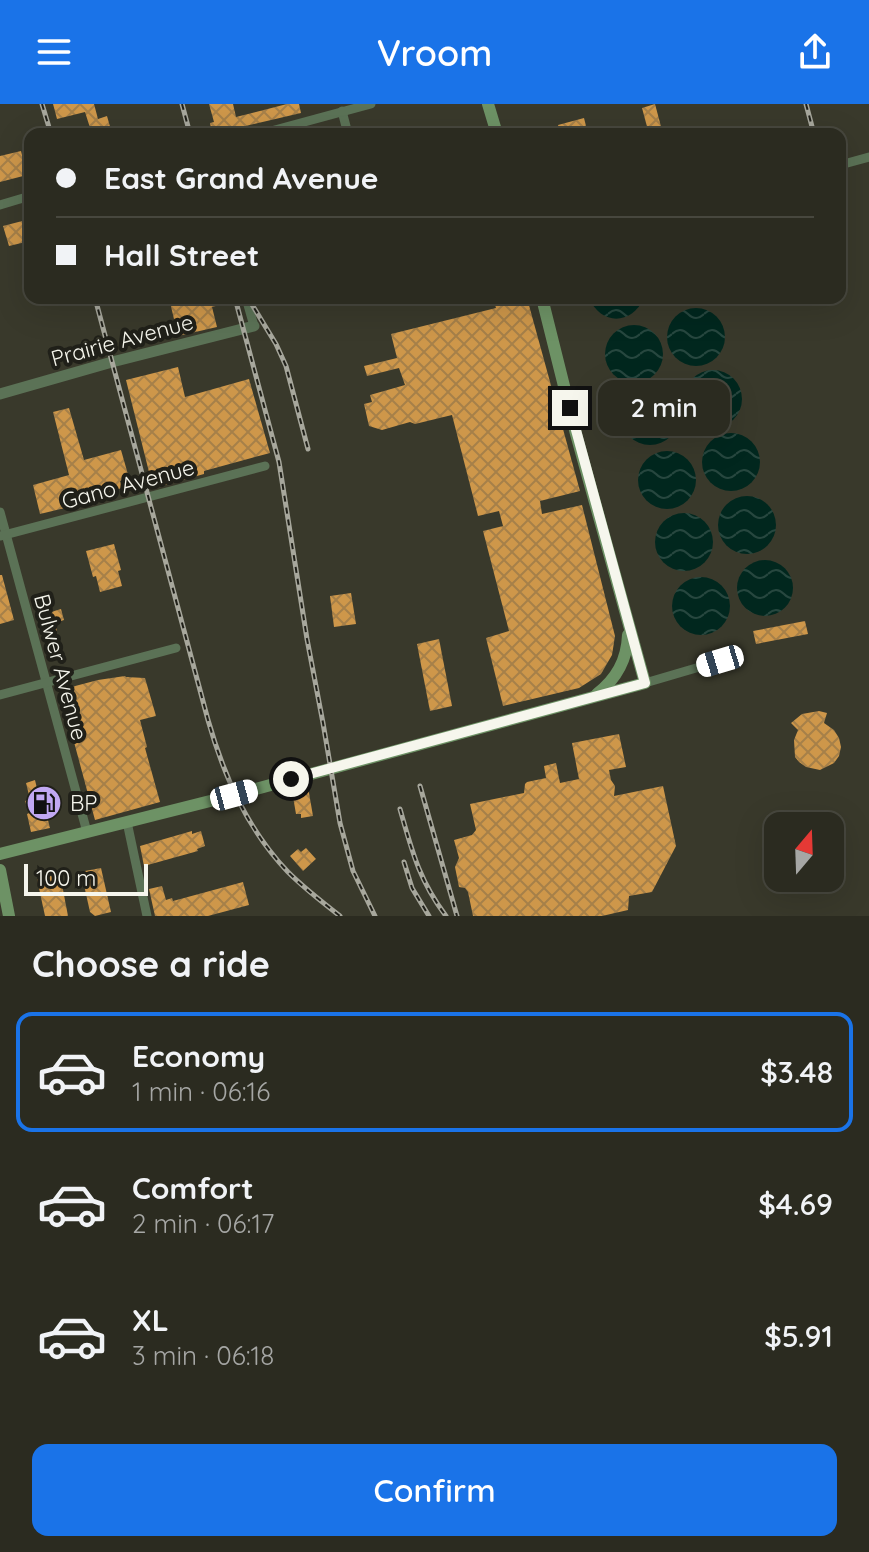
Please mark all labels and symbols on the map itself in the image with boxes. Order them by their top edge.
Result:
street label: Prairie Avenue [48,308,196,372]
callout: 2 min [598,380,730,436]
route end [552,390,588,426]
street label: Gano Avenue [59,453,197,515]
street label: Bulwer Avenue [28,591,94,743]
car [694,643,746,679]
route start [273,761,309,797]
car [208,777,260,813]
fuel station icon: BP [25,784,63,822]
place label: BP [70,789,97,817]
north arrow [764,812,844,892]
scale bar [24,860,148,896]

